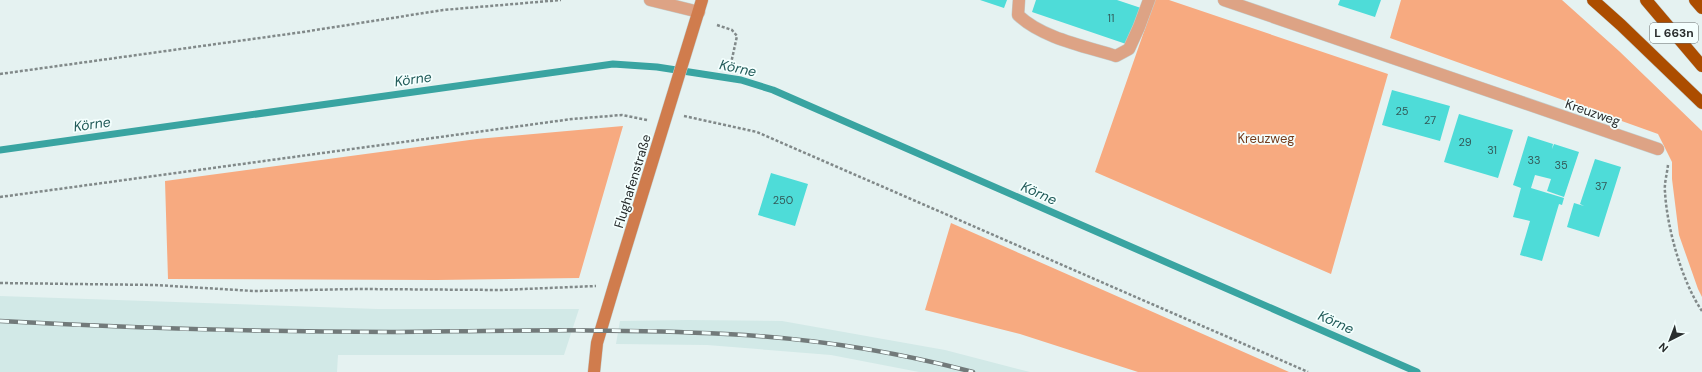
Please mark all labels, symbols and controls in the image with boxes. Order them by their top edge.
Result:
house number: 11 [1108,11,1114,25]
road number: L 663n [1650,23,1698,43]
water label: Körne [718,55,758,81]
water label: Körne [393,67,433,91]
street label: Kreuzweg [1563,95,1623,130]
house number: 25 [1395,104,1409,118]
water label: Körne [72,112,112,136]
house number: 27 [1424,113,1436,127]
park label: Kreuzweg [1237,130,1295,147]
street label: Flughafenstraße [610,132,655,230]
house number: 29 [1458,135,1472,149]
house number: 31 [1487,143,1497,157]
house number: 33 [1527,153,1541,167]
house number: 35 [1554,158,1568,172]
water label: Körne [1018,177,1060,209]
house number: 37 [1595,179,1607,193]
house number: 250 [773,193,793,207]
water label: Körne [1315,306,1357,338]
north arrow [1650,320,1690,360]
text: N [1656,340,1671,355]

